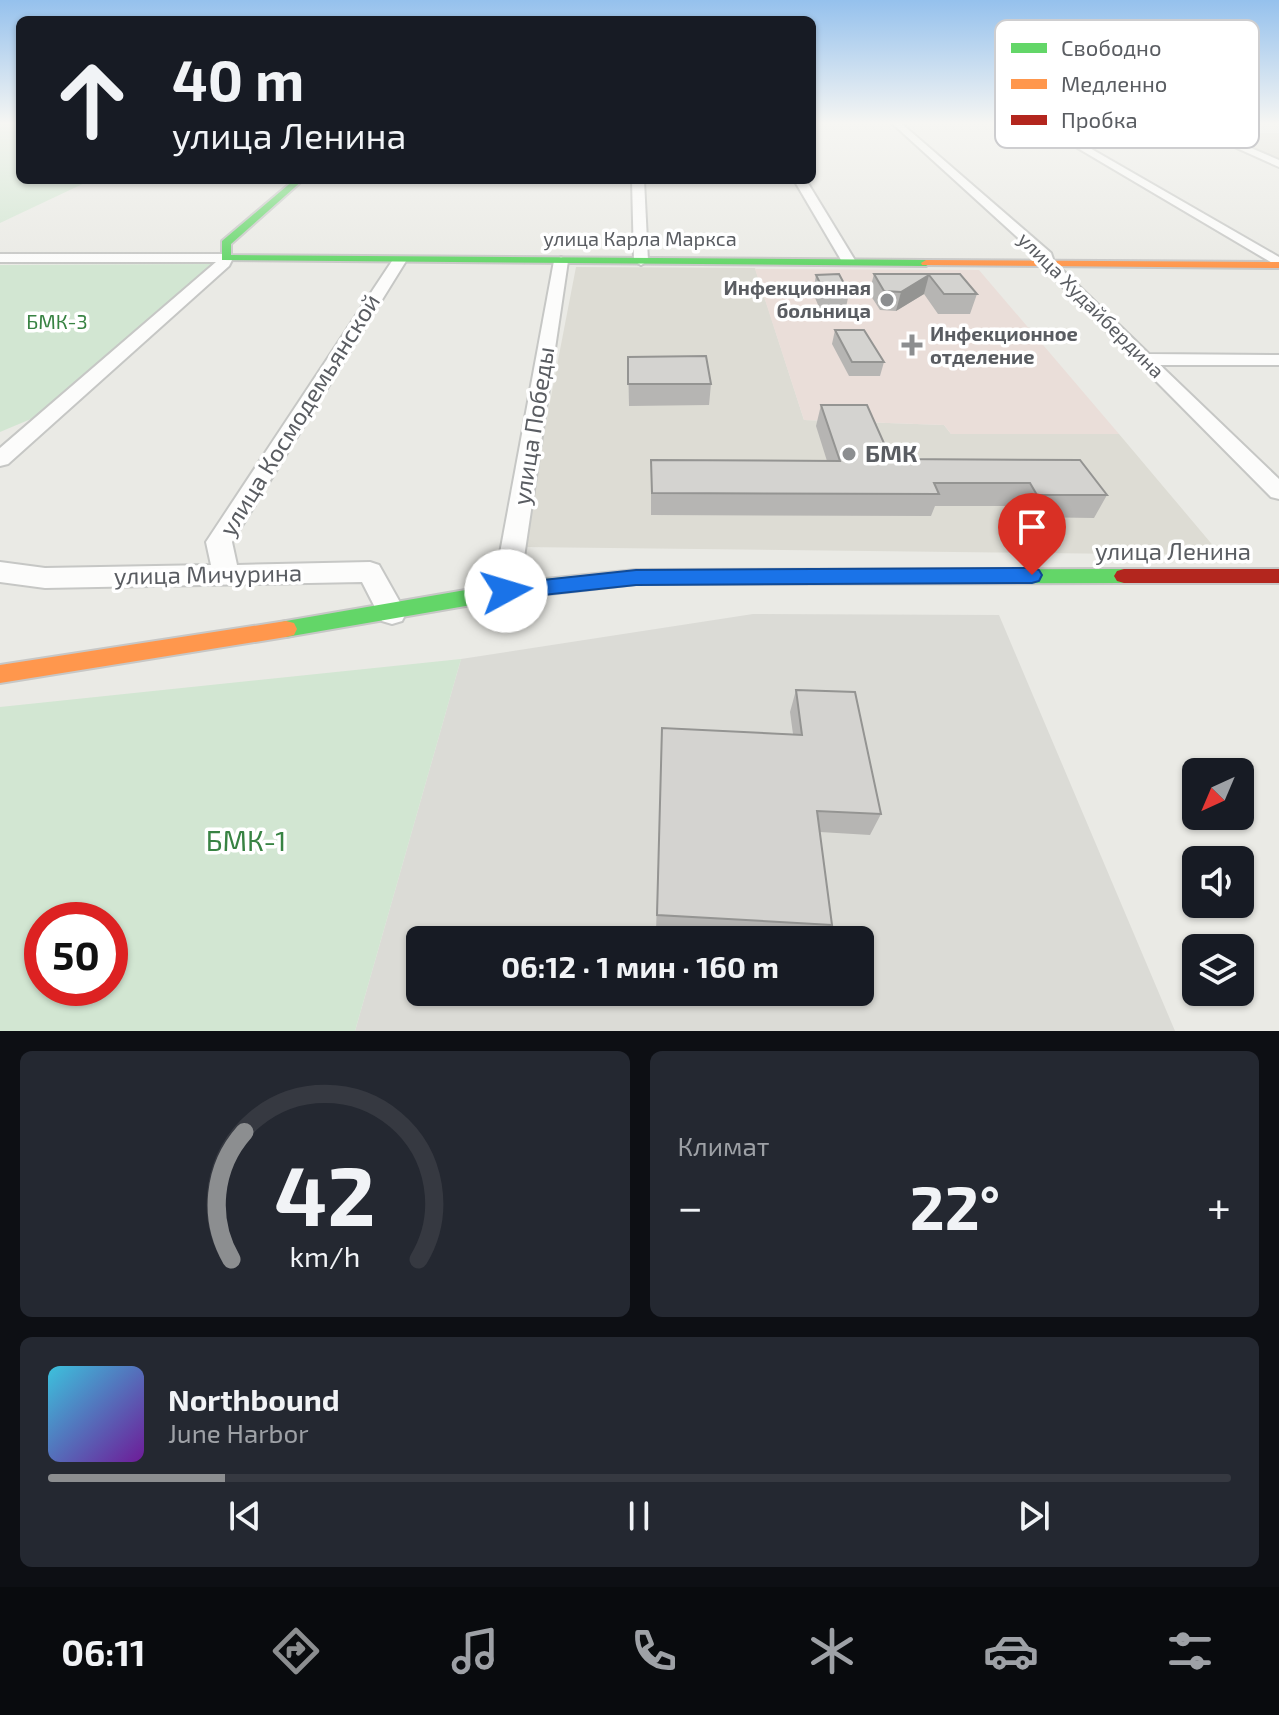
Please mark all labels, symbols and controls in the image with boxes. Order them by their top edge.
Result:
legend [995,20,1259,148]
text: Свободно [1061,34,1161,60]
text: 40 m [172,45,304,112]
icon: ahead [40,48,144,152]
text: Медленно [1061,70,1167,96]
text: Пробка [1061,106,1138,132]
text: улица Ленина [172,113,406,156]
street label: улица Карла Маркса [543,226,737,251]
street label: улица Худайбердина [1013,226,1170,383]
place label: Инфекционная больница [724,275,871,322]
street label: улица Космодемьянской [212,288,386,541]
marker: Инфекционная больница [878,291,896,309]
park label: БМК-3 [26,309,88,333]
place label: Инфекционное отделение [930,321,1078,368]
marker: Инфекционное отделение [901,334,923,356]
street label: улица Победы [506,344,560,507]
place label: БМК [865,438,917,467]
marker: БМК [840,445,858,463]
pin [998,493,1066,575]
icon: arrive [1010,505,1054,549]
street label: улица Ленина [1095,536,1251,566]
position arrow [464,549,548,633]
street label: улица Мичурина [114,557,302,591]
north arrow [1182,758,1254,830]
map controls [1182,758,1254,1006]
park label: БМК-1 [206,823,286,857]
button: sound [1182,846,1254,918]
speed limit sign: 50 [24,902,128,1006]
button: layers [1182,934,1254,1006]
text: 06:12 · 1 мин · 160 m [501,948,779,984]
text: Климат [678,1130,770,1161]
text: 42 [274,1143,375,1243]
text: 22° [910,1170,1000,1242]
text: − [678,1179,703,1232]
text: + [1207,1179,1231,1232]
text: km/h [289,1238,360,1273]
text: Northbound [168,1381,340,1417]
text: June Harbor [168,1417,309,1448]
icon: previous [223,1494,267,1538]
icon: pause [617,1494,661,1538]
icon: next [1012,1494,1056,1538]
icon: directions [268,1623,324,1679]
icon: music [447,1623,503,1679]
icon: phone [626,1623,682,1679]
icon: climate [804,1623,860,1679]
icon: car [983,1623,1039,1679]
icon: filters [1162,1623,1218,1679]
text: 06:11 [61,1630,146,1673]

